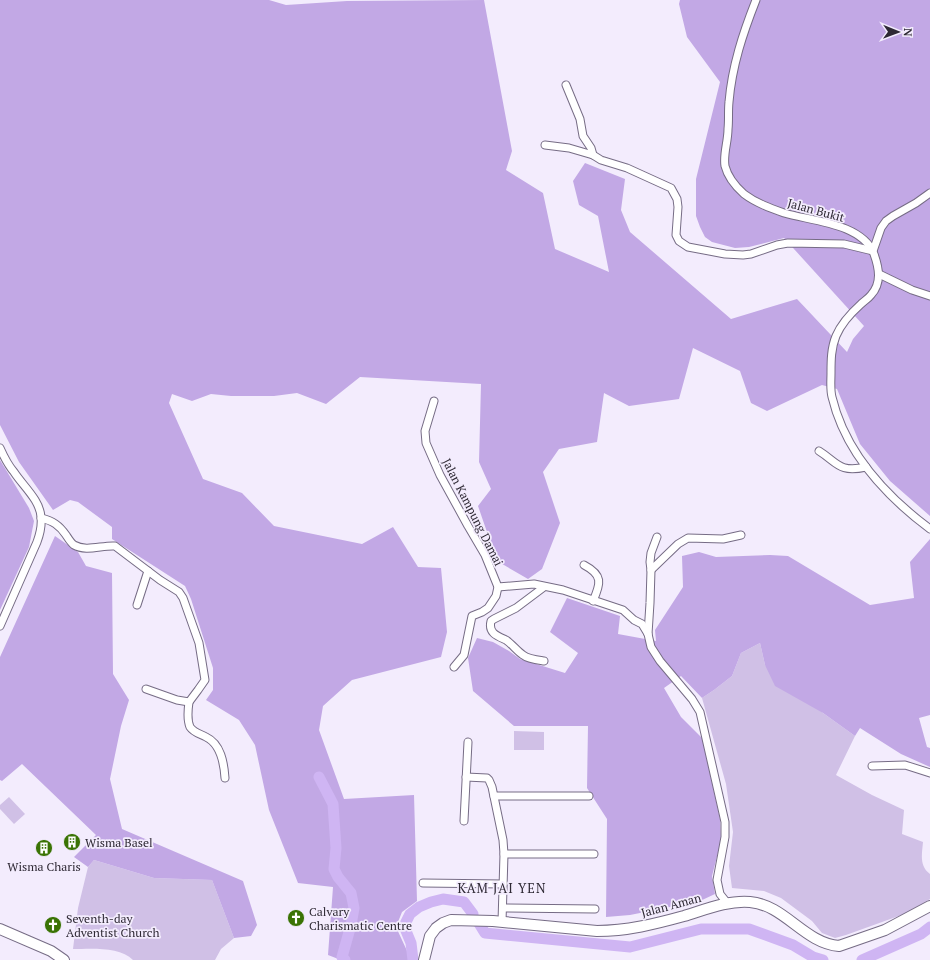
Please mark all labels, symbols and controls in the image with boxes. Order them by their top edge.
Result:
north arrow [878,12,918,52]
text: N [901,28,915,37]
street label: Jalan Bukit [786,195,847,225]
street label: Jalan Kampung Damai [439,456,507,569]
building icon: Wisma Basel [62,832,82,852]
place label: Wisma Basel [85,835,153,850]
building icon: Wisma Charis [34,838,54,858]
place label: Wisma Charis [7,859,81,874]
district label: KAM JAI YEN [458,879,546,897]
street label: Jalan Aman [639,890,703,920]
place label: Calvary Charismatic Centre [309,904,412,933]
church icon: Calvary Charismatic Centre [286,908,306,928]
place label: Seventh-day Adventist Church [66,911,159,940]
church icon: Seventh-day Adventist Church [43,915,63,935]

